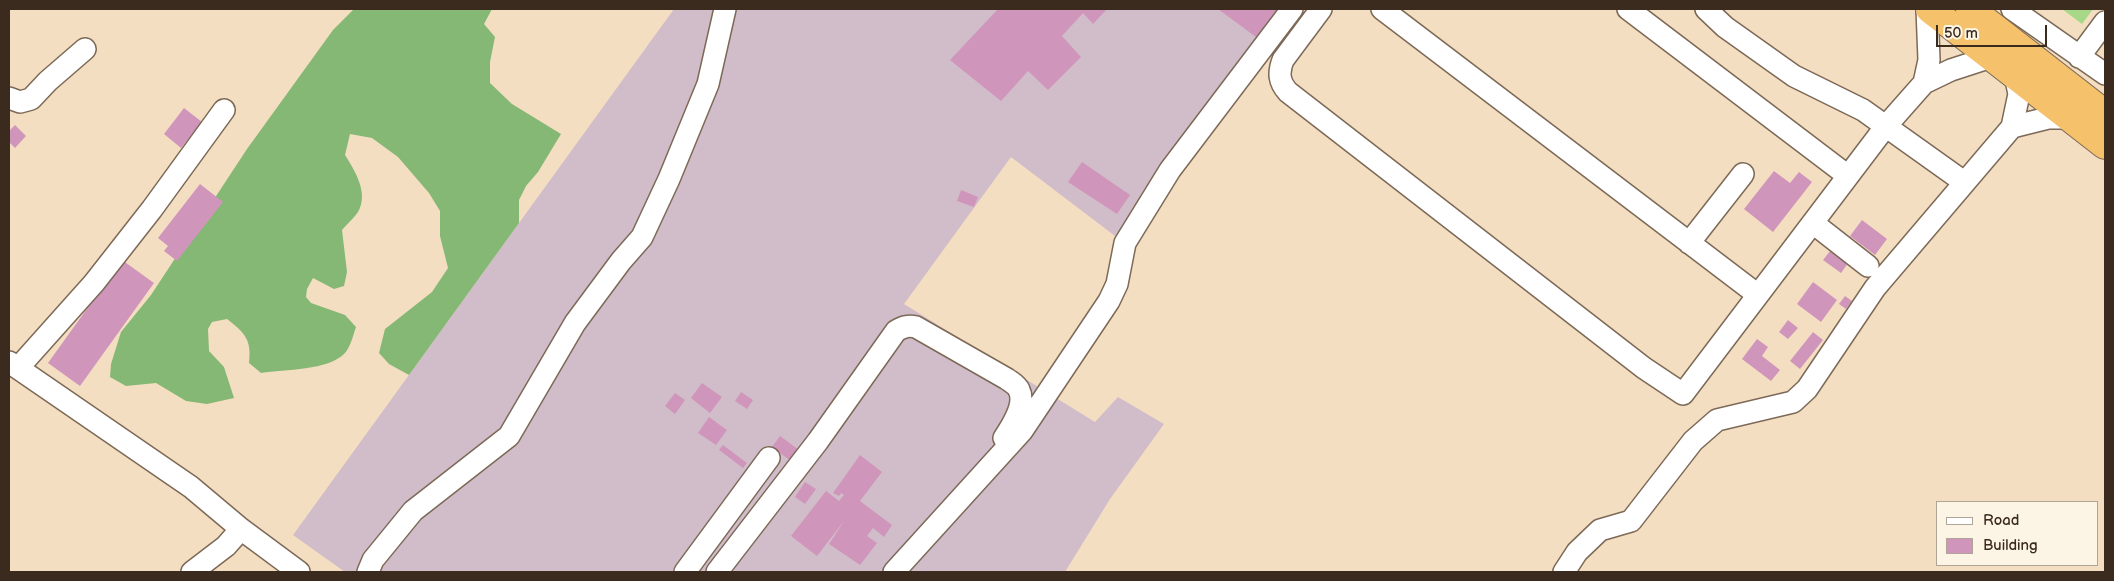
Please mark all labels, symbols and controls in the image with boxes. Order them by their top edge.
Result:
scale bar [1939,15,2050,47]
text: 50 m [1944,24,1978,43]
legend [1936,501,2099,566]
text: Road [1983,511,2019,530]
text: Building [1983,536,2038,555]

